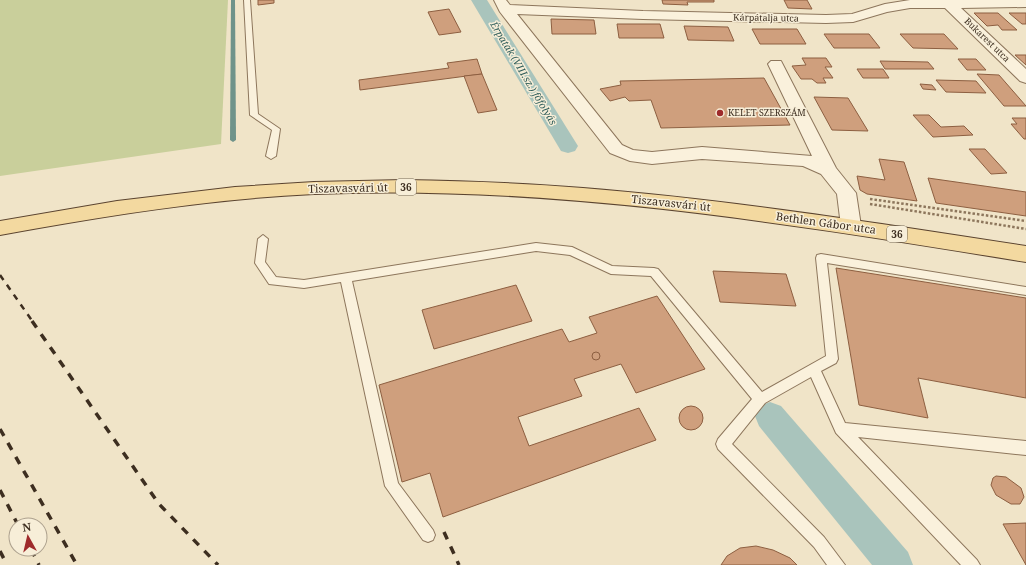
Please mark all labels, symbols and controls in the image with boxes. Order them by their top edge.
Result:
street label: Kárpátalja utca [733,10,799,25]
street label: Bukarest utca [962,14,1013,65]
water label: Érpatak (VIII.sz.) főfolyás [487,18,561,128]
place label: KELET SZERSZÁM [728,106,806,119]
marker: KELET SZERSZÁM [715,108,725,118]
street label: Tiszavasvári út [308,179,388,196]
road number: 36 [396,179,416,195]
street label: Tiszavasvári út [631,191,712,214]
street label: Bethlen Gábor utca [775,208,877,237]
road number: 36 [887,226,907,242]
north arrow [8,517,48,557]
text: N [21,519,32,535]

